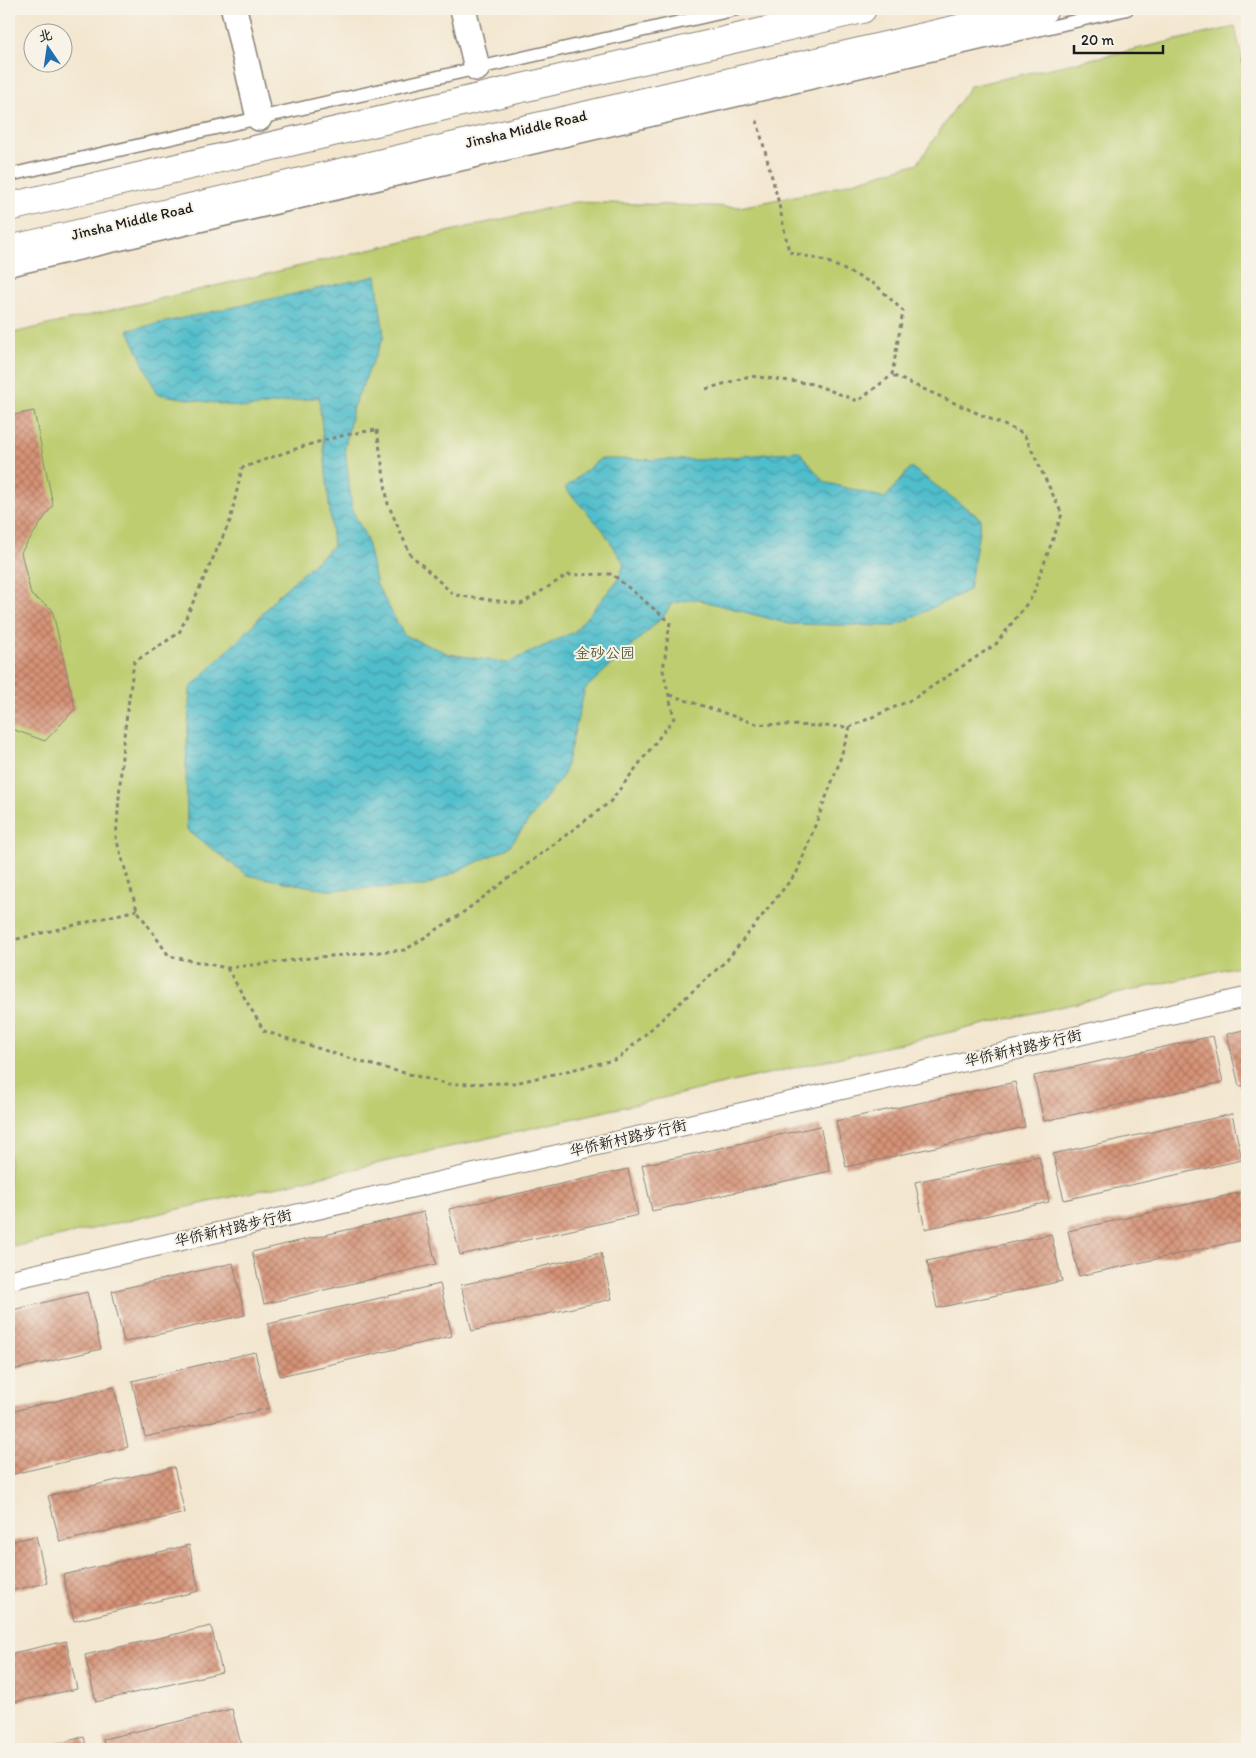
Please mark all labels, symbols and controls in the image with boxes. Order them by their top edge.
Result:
north arrow [22,22,72,72]
scale bar [1074,22,1162,54]
text: 北 [36,26,54,46]
text: 20 m [1081,31,1115,49]
street label: Jinsha Middle Road [463,106,589,152]
street label: Jinsha Middle Road [69,198,195,244]
park label: 金砂公园 [575,644,635,662]
street label: 华侨新村路步行街 [963,1026,1083,1070]
street label: 华侨新村路步行街 [568,1116,688,1160]
street label: 华侨新村路步行街 [173,1206,293,1250]

